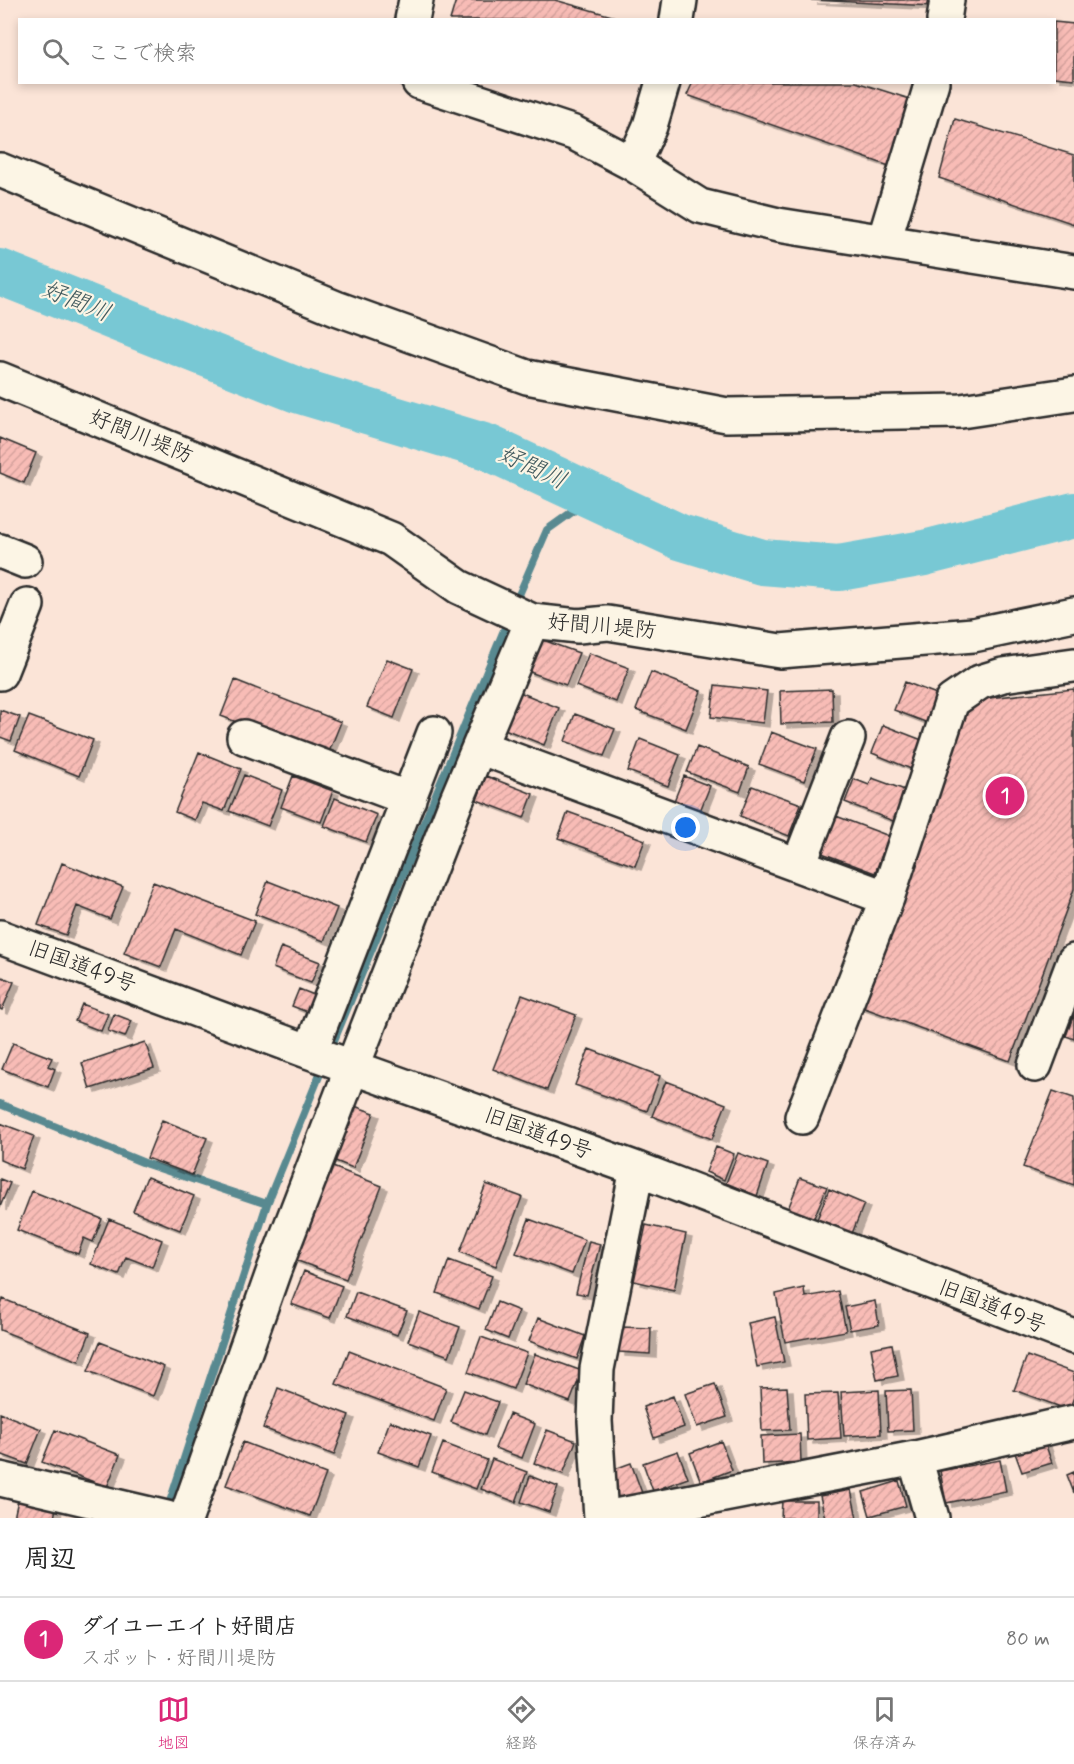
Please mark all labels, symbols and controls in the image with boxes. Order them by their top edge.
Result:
search box [18,18,1056,84]
icon: search [39,35,72,68]
text: ここで検索 [87,40,197,68]
water label: 好間川 [37,274,115,330]
street label: 好間川堤防 [85,403,197,471]
water label: 好間川 [493,439,571,497]
street label: 好間川堤防 [546,608,658,646]
pin: 1 [986,774,1024,818]
your location [671,813,700,842]
street label: 旧国道49号 [24,934,140,1000]
street label: 旧国道49号 [480,1101,596,1167]
street label: 旧国道49号 [934,1274,1050,1340]
text: 周辺 [24,1543,76,1577]
text: ダイユーエイト好間店 [81,1613,297,1641]
text: 1 [39,1626,48,1653]
text: 80 m [1006,1626,1050,1653]
text: スポット · 好間川堤防 [81,1645,276,1672]
tab: 地図 [157,1693,190,1754]
tab: 経路 [505,1693,538,1754]
tab: 保存済み [853,1693,917,1754]

